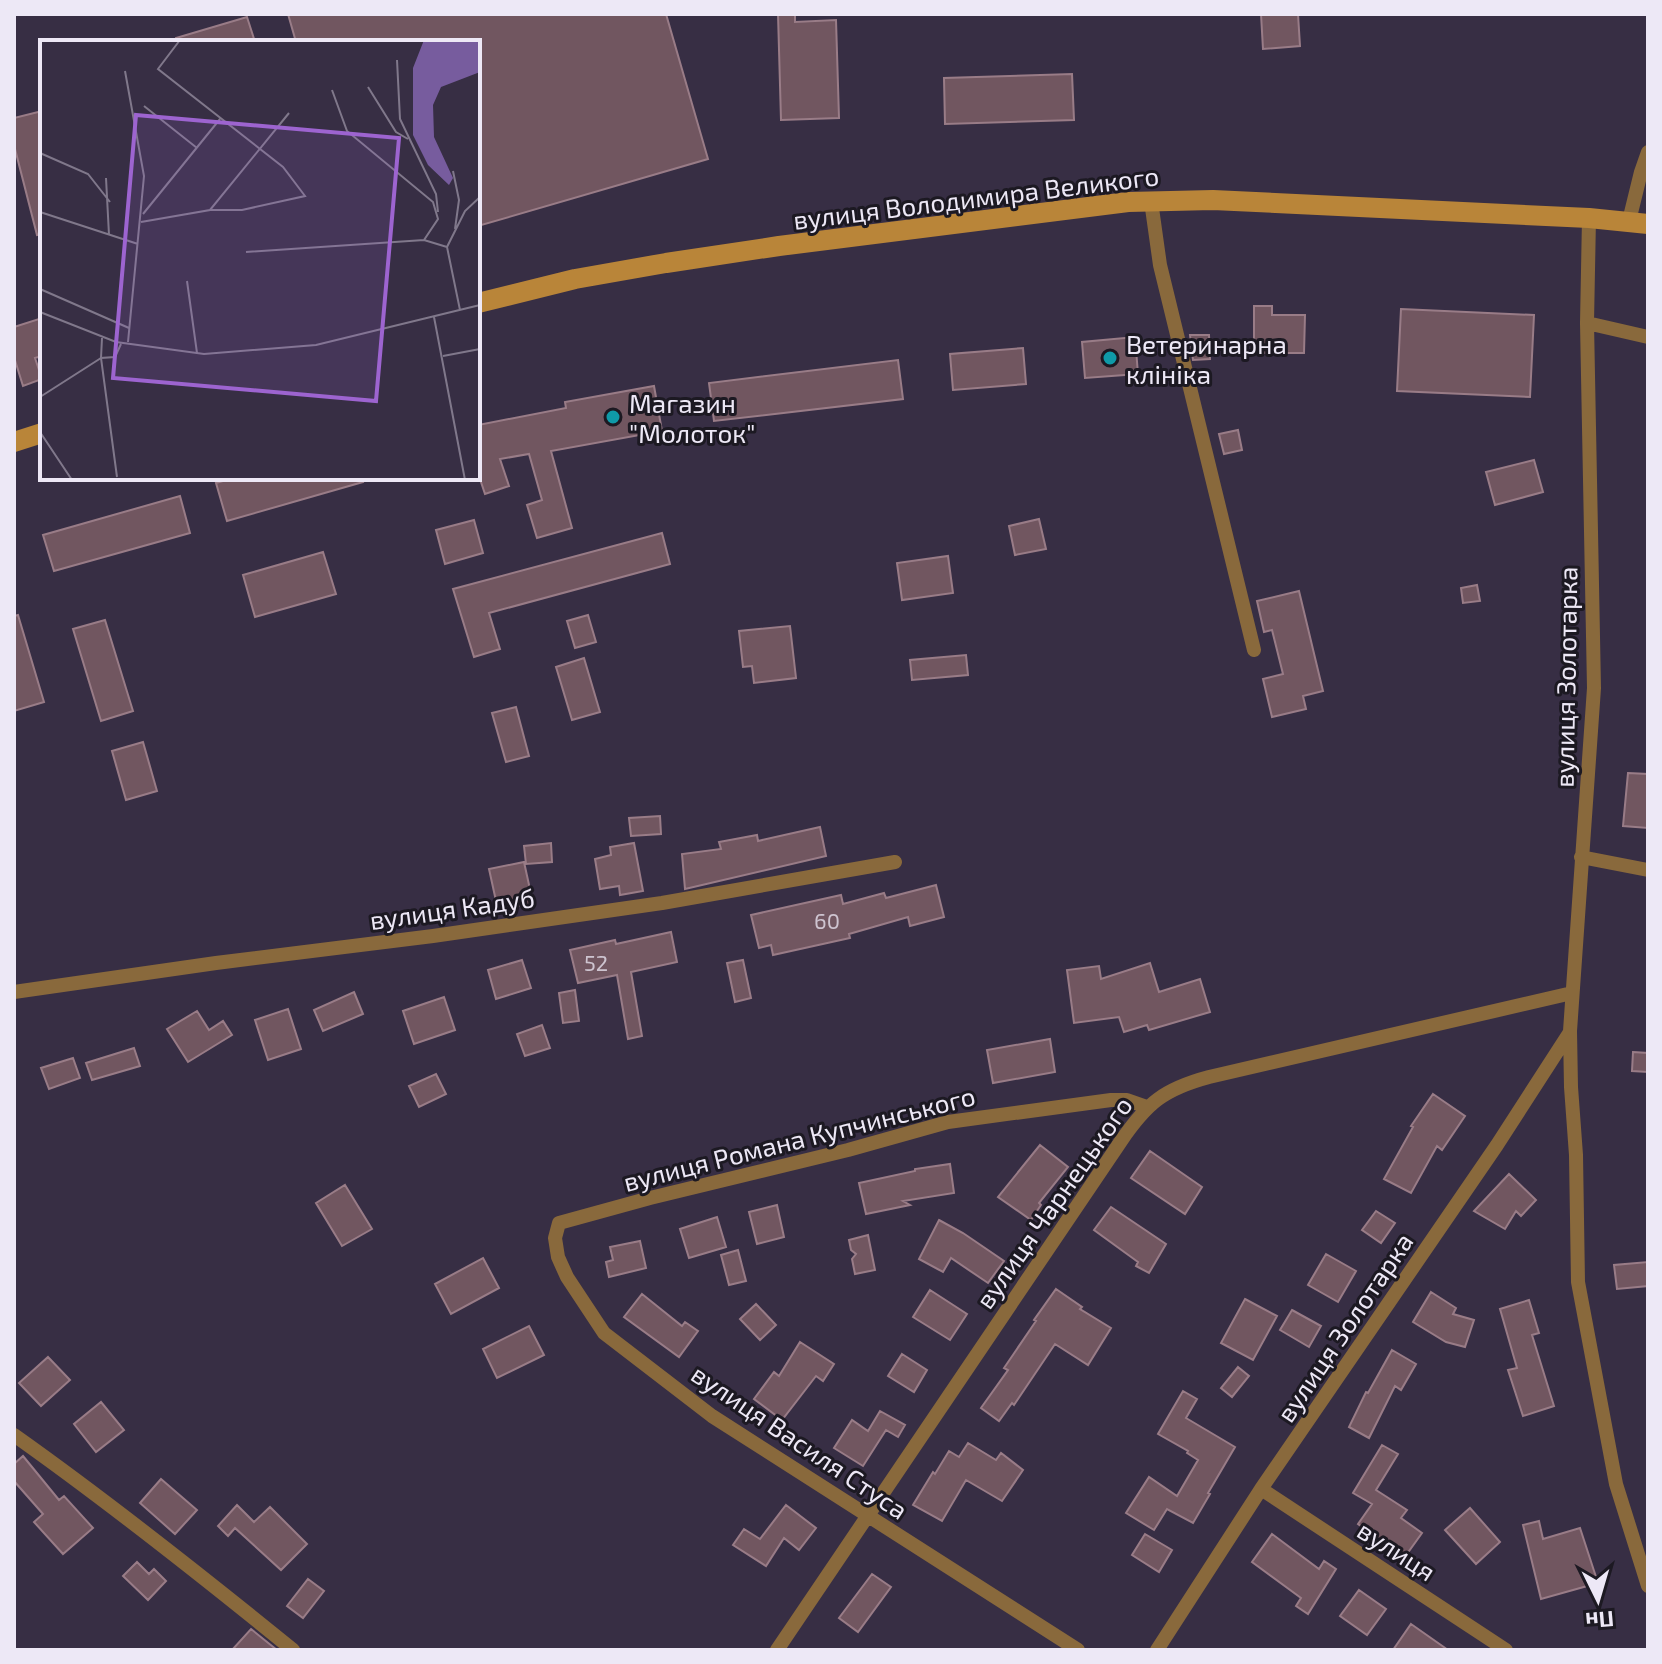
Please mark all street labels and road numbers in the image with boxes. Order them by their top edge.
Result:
street label: вулиця Володимира Великого [791,159,1161,236]
street label: вулиця Золотарка [1548,566,1583,788]
street label: вулиця Кадуб [368,881,537,936]
street label: вулиця Романа Купчинського [620,1079,978,1198]
street label: вулиця Чарнецького [968,1090,1139,1314]
street label: вулиця Золотарка [1269,1227,1420,1428]
street label: вулиця Василя Стуса [686,1357,914,1526]
street label: вулиця [1352,1513,1442,1587]

